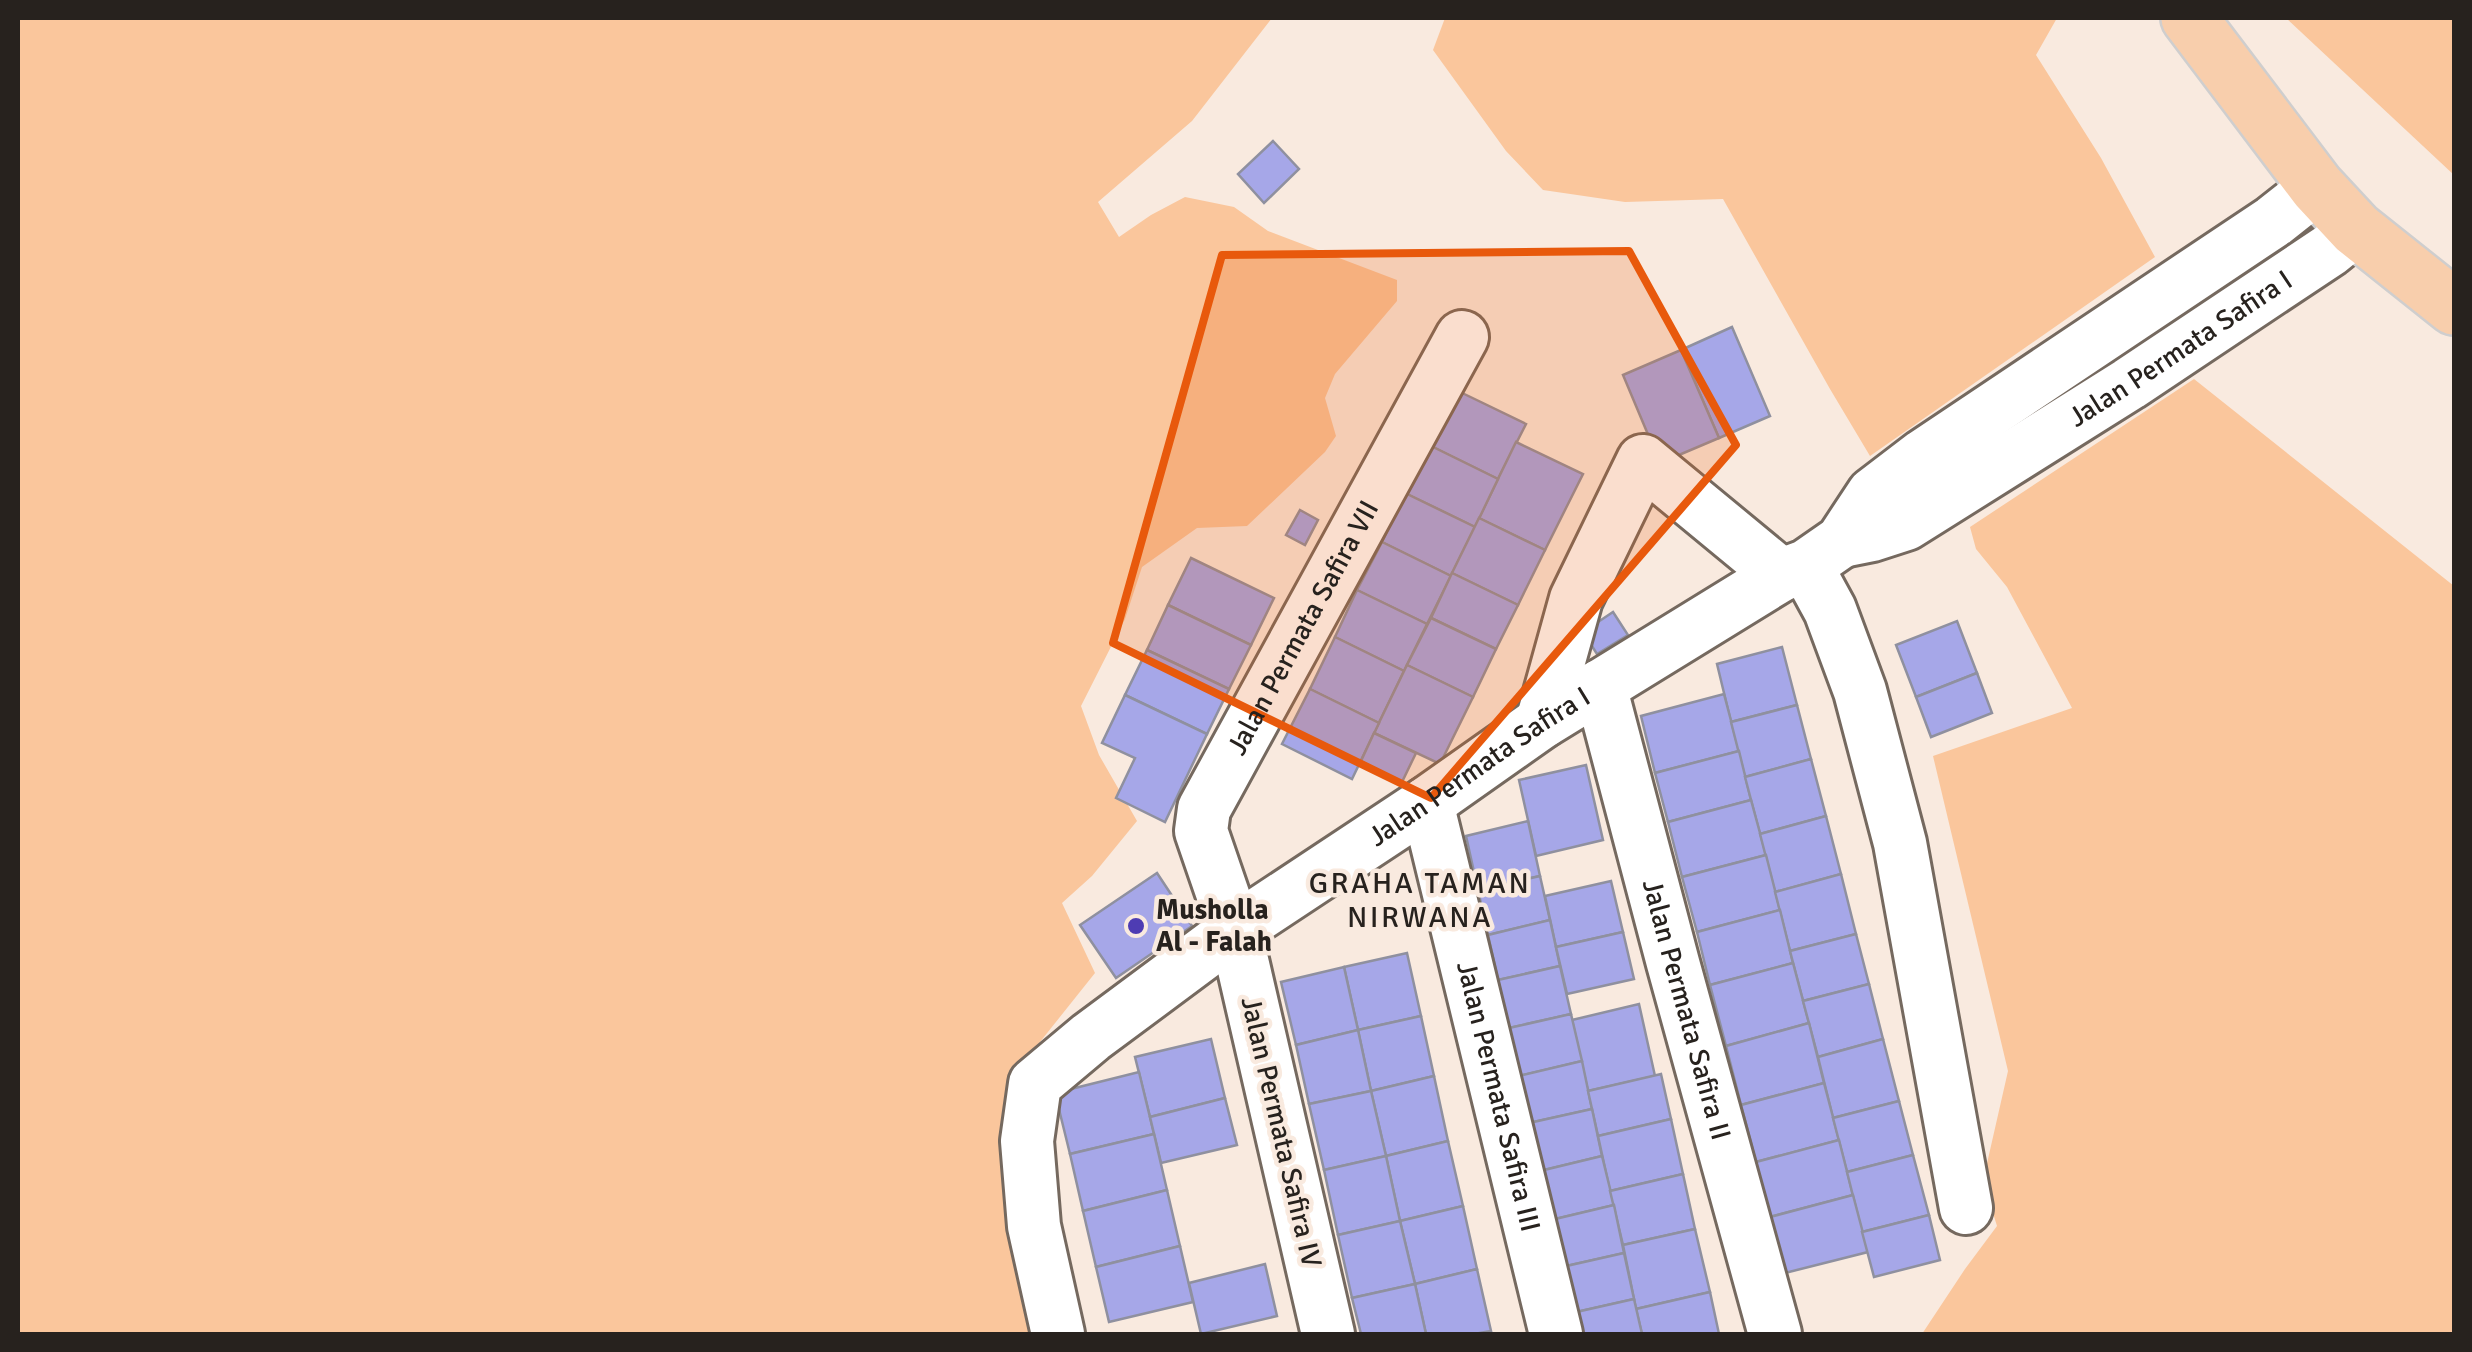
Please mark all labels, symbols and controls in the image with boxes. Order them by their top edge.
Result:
street label: Jalan Permata Safira I [2062,263,2299,435]
street label: Jalan Permata Safira VII [1220,495,1386,761]
street label: Jalan Permata Safira I [1362,680,1596,854]
district label: GRAHA TAMAN NIRWANA [1309,865,1531,936]
street label: Jalan Permata Safira II [1635,876,1738,1144]
place label: Musholla Al - Falah [1156,893,1272,959]
marker: Musholla Al - Falah [1125,915,1147,937]
street label: Jalan Permata Safira III [1449,958,1548,1235]
street label: Jalan Permata Safira IV [1233,993,1329,1271]

